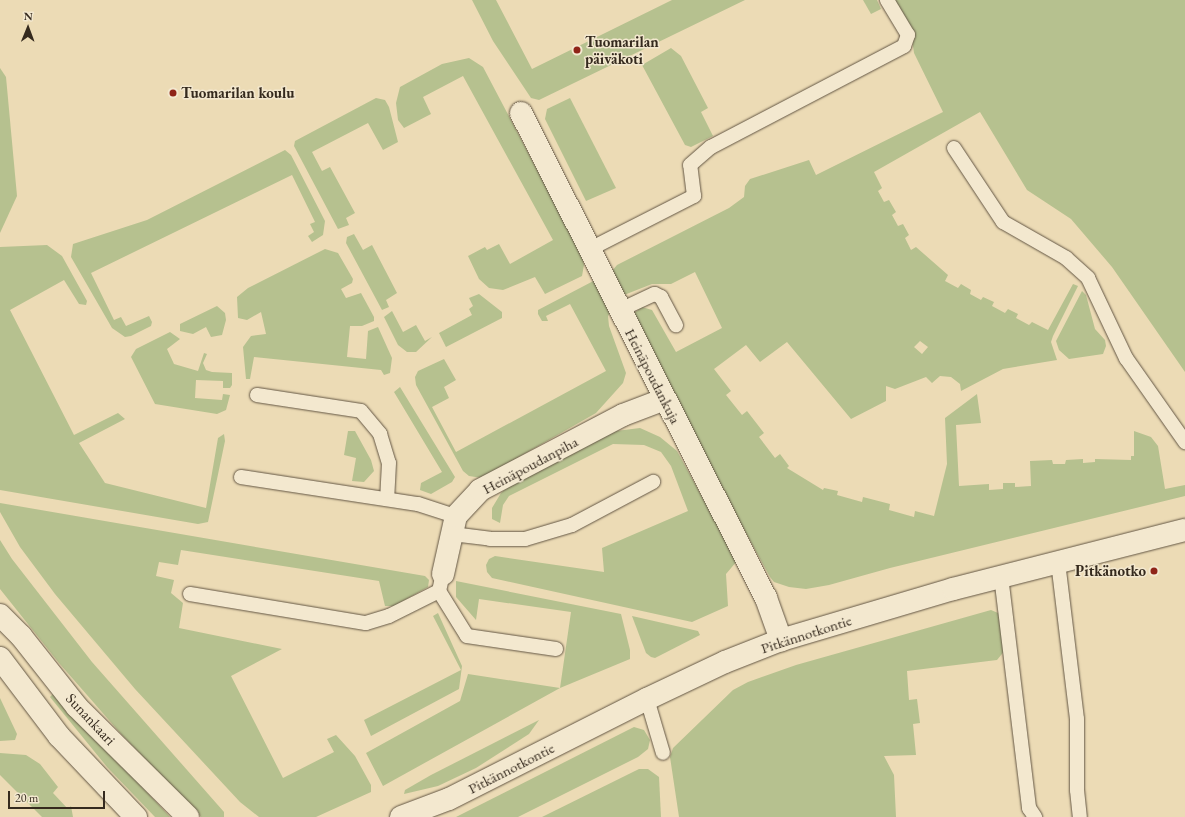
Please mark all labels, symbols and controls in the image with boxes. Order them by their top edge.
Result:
north arrow [8,8,48,48]
text: N [24,9,33,23]
place label: Tuomarilan päiväkoti [585,32,659,67]
marker: Tuomarilan päiväkoti [572,45,582,55]
place label: Tuomarilan koulu [181,84,294,102]
marker: Tuomarilan koulu [168,88,178,98]
street label: Heinäpoudankuja [621,325,685,427]
street label: Heinäpoudanpiha [479,432,581,498]
place label: Pitkänotko [1075,562,1146,580]
marker: Pitkänotko [1149,566,1159,576]
street label: Pitkännotkontie [758,611,854,657]
street label: Sunankaari [62,689,120,749]
street label: Pitkännotkontie [465,739,557,797]
scale bar [10,783,107,809]
text: 20 m [15,790,38,806]

